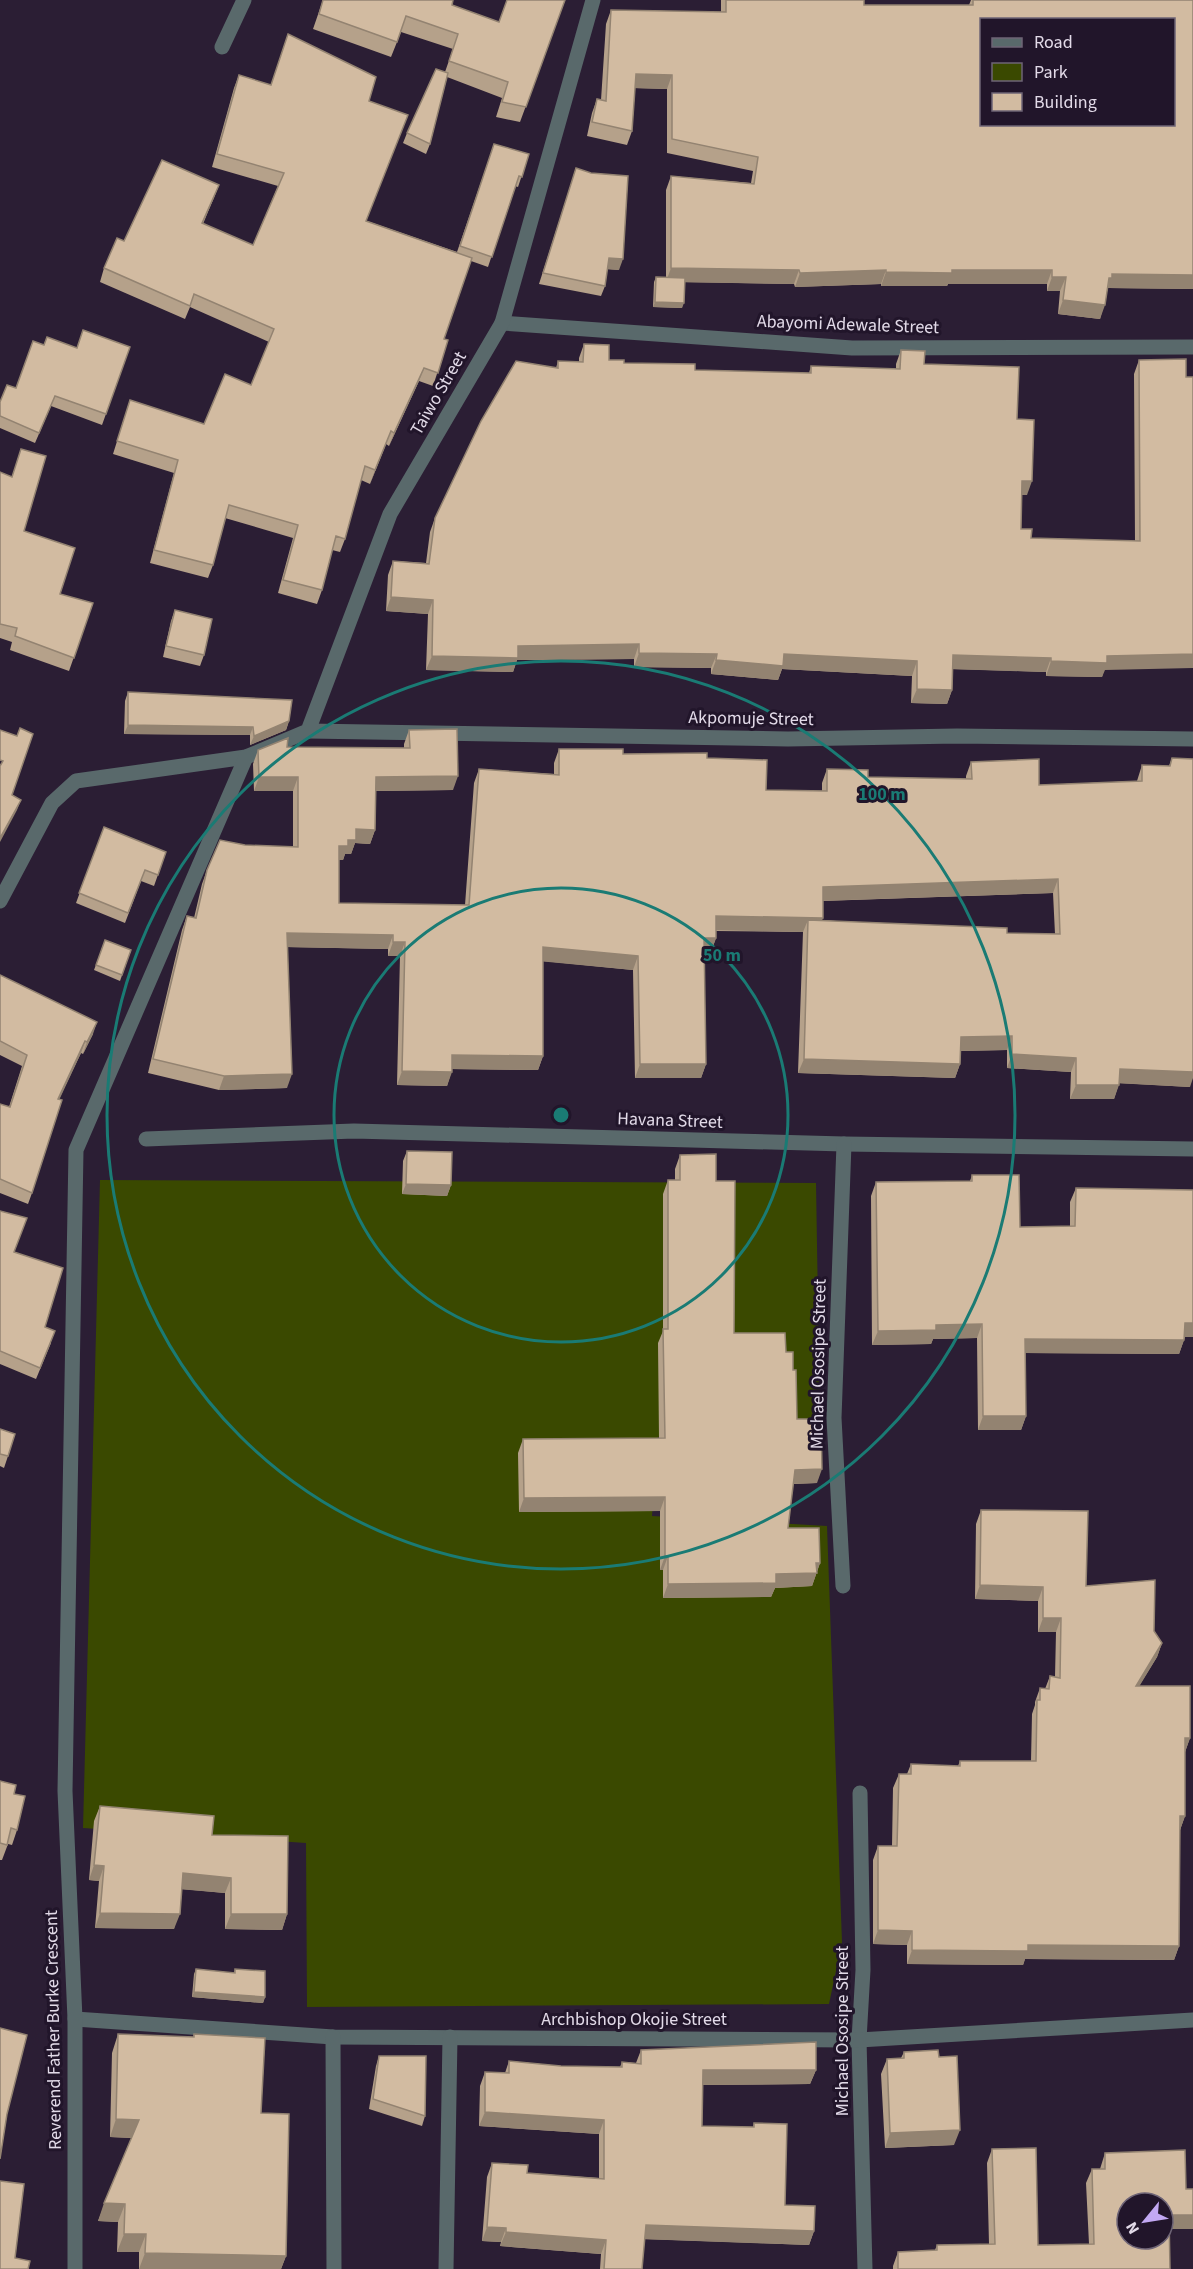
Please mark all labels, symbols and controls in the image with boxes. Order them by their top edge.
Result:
legend [980,18,1175,126]
text: Road [1034,30,1073,55]
text: Park [1034,60,1068,85]
text: Building [1034,90,1097,115]
street label: Abayomi Adewale Street [756,309,940,340]
street label: Taiwo Street [404,347,473,440]
street label: Akpomuje Street [688,705,814,732]
text: 100 m [858,782,906,807]
text: 50 m [703,943,741,968]
centre of rings [551,1105,571,1125]
street label: Havana Street [617,1106,723,1135]
street label: Michael Ososipe Street [805,1279,832,1449]
street label: Reverend Father Burke Crescent [39,1910,68,2150]
street label: Michael Ososipe Street [830,1946,855,2116]
street label: Archbishop Okojie Street [541,2007,727,2032]
north arrow [1115,2191,1175,2251]
text: N [1121,2218,1145,2238]

